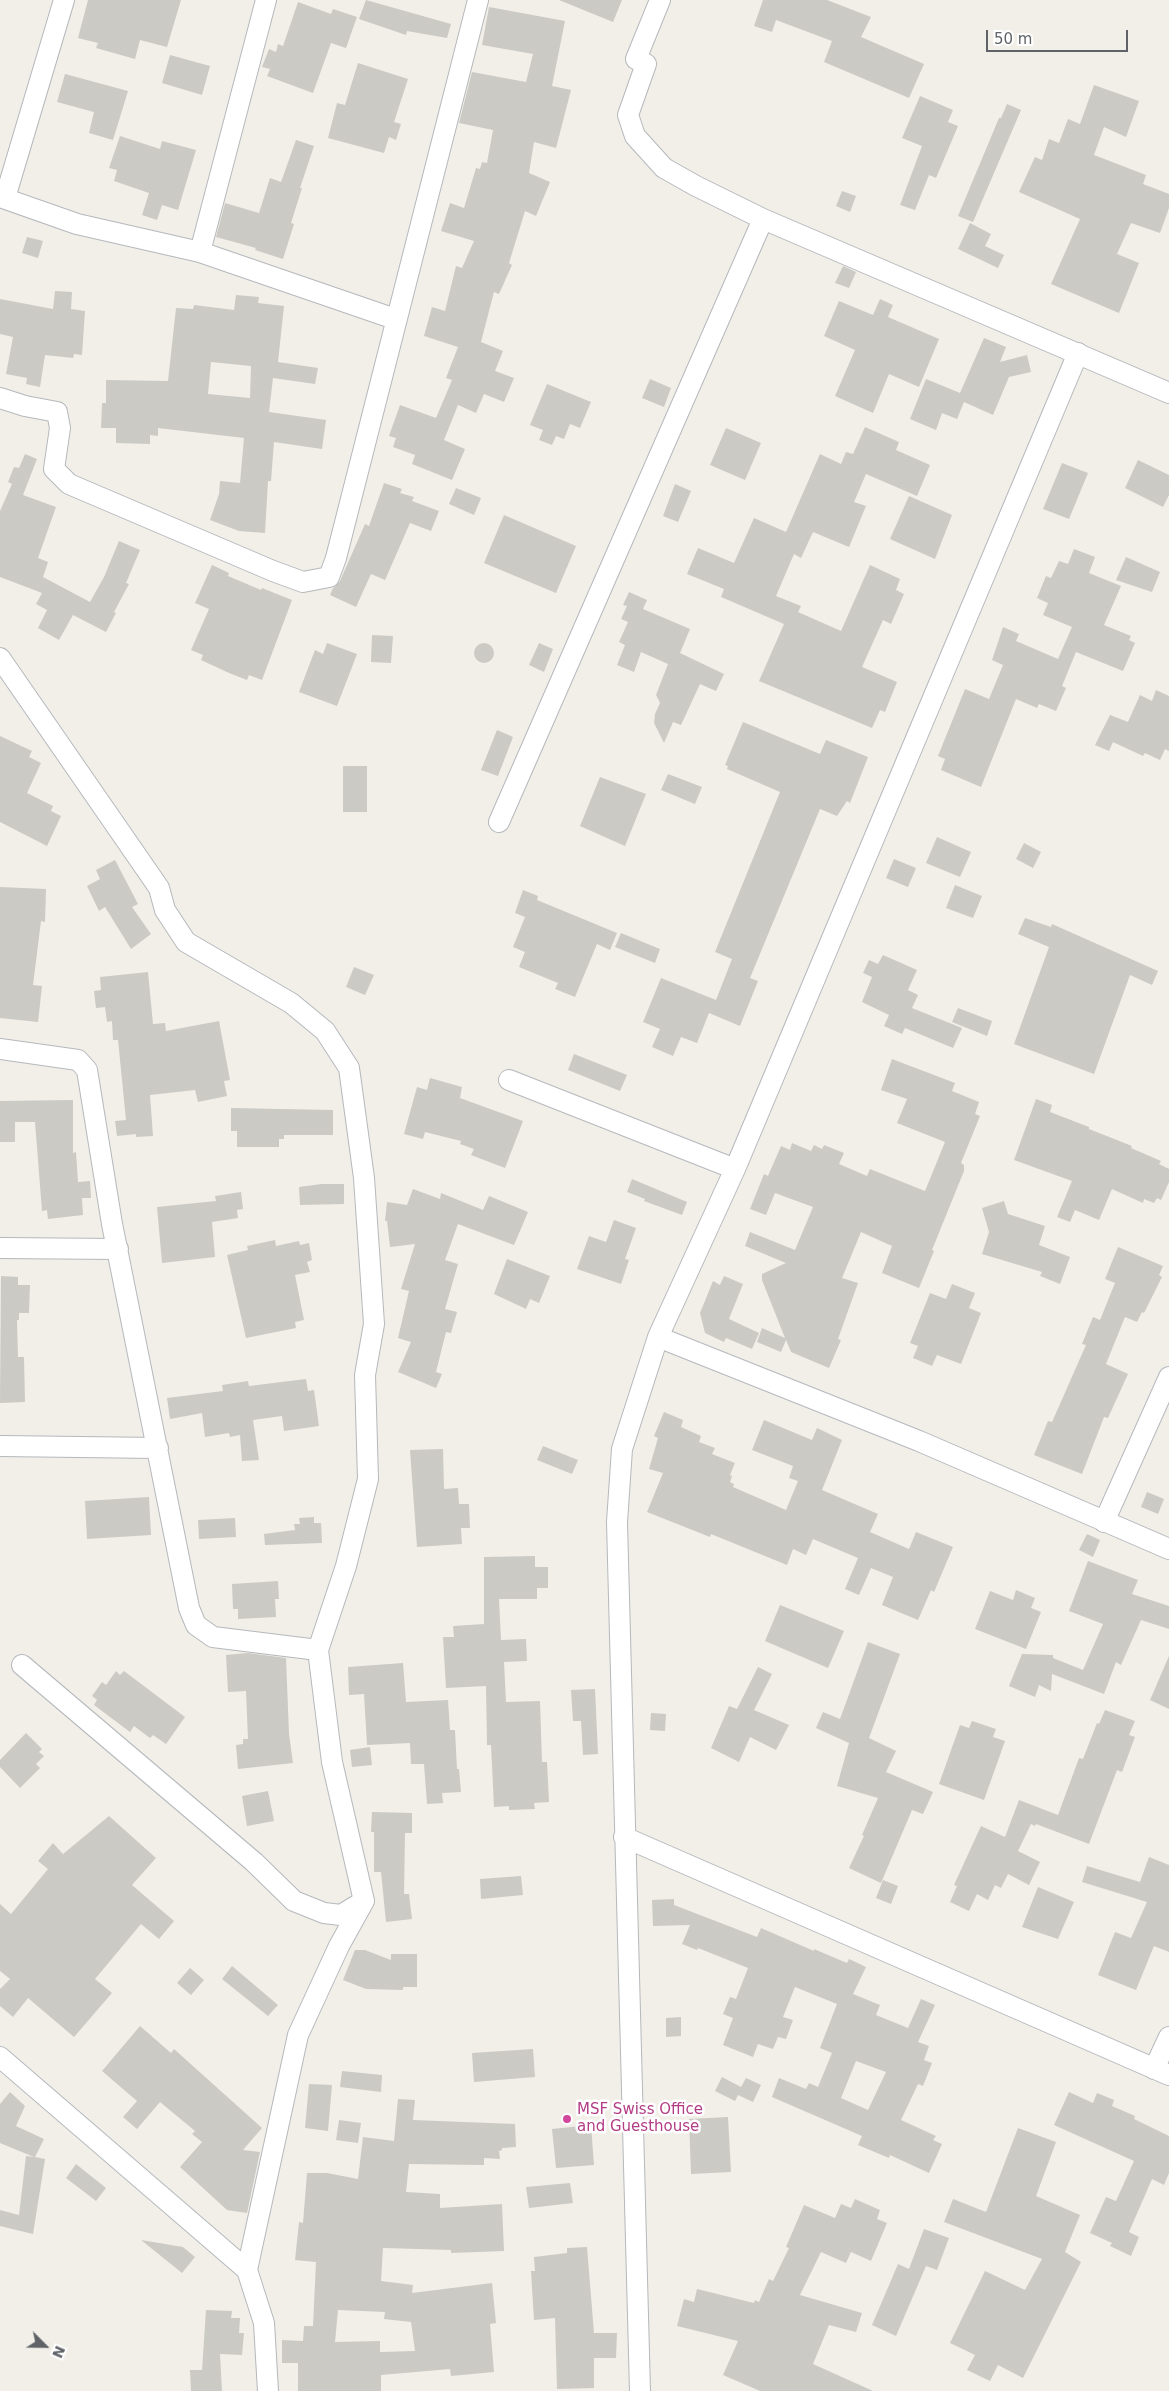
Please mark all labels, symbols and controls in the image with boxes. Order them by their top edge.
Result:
scale bar [989,20,1132,52]
text: 50 m [994,30,1032,48]
place label: MSF Swiss Office and Guesthouse [577,2101,703,2136]
marker: MSF Swiss Office and Guesthouse [561,2113,573,2125]
north arrow [20,2321,70,2371]
text: N [49,2343,68,2360]

